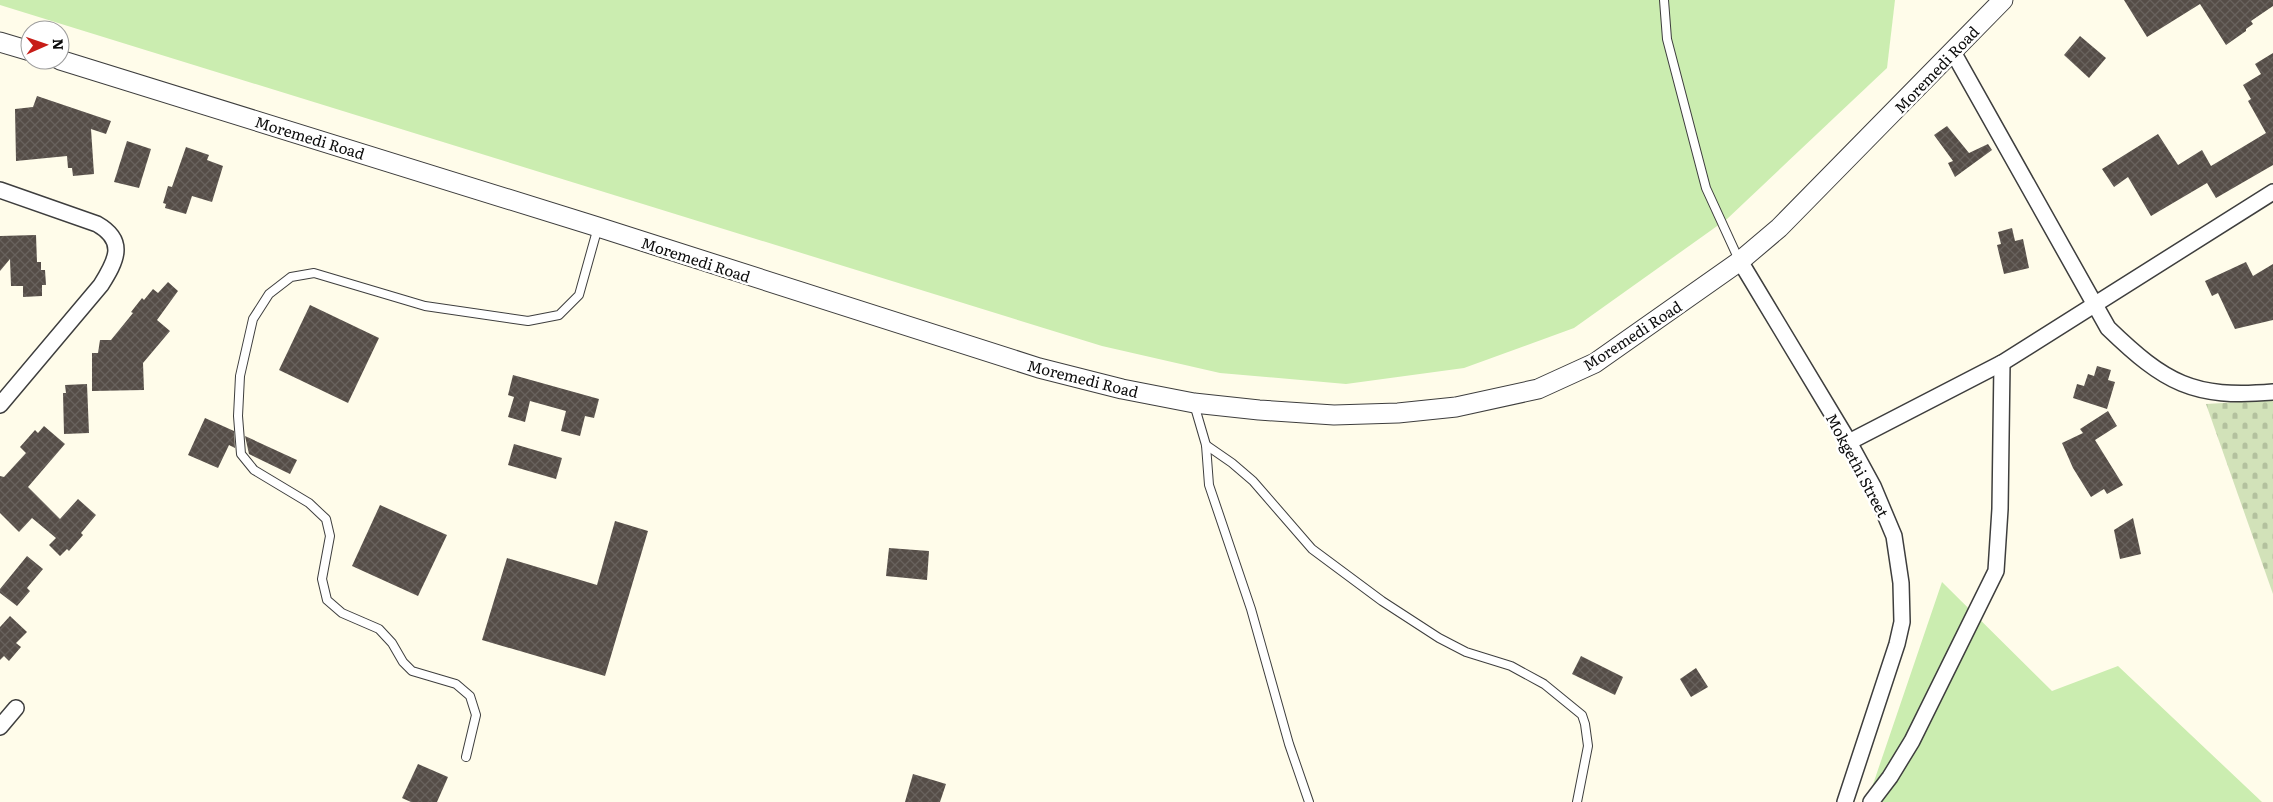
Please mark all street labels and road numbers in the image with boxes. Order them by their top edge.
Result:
street label: Moremedi Road [1888,20,1984,118]
street label: Moremedi Road [252,109,368,165]
street label: Moremedi Road [638,230,754,288]
street label: Moremedi Road [1578,294,1686,376]
street label: Moremedi Road [1025,353,1141,403]
street label: Mokgethi Street [1821,409,1895,521]

